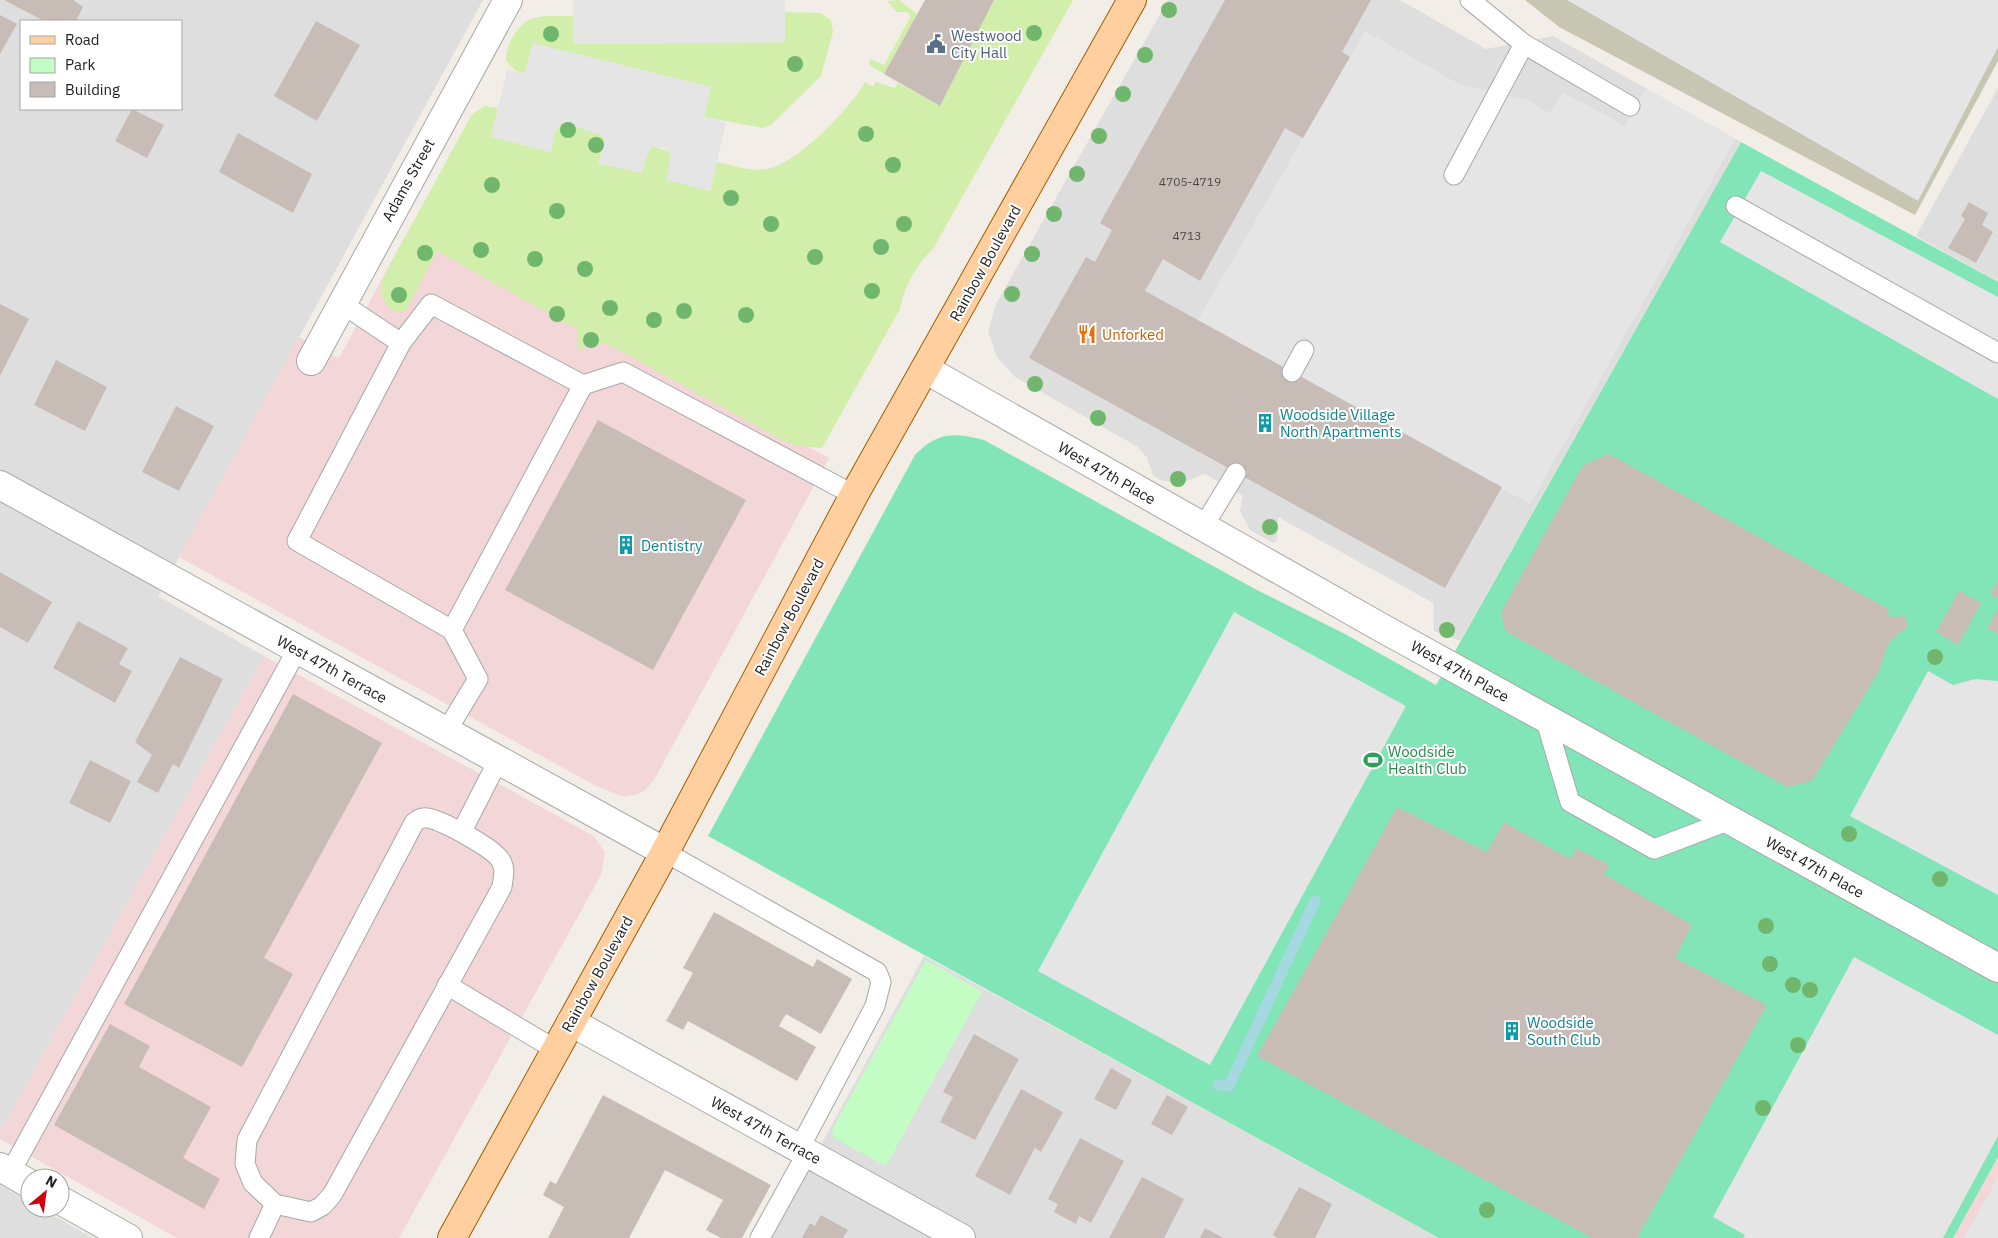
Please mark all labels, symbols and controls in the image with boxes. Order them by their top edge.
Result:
legend [20,20,182,110]
place label: Westwood City Hall [951,26,1022,62]
text: Road [65,30,100,49]
public building icon: Westwood City Hall [925,33,947,55]
text: Park [65,55,95,74]
text: Building [65,80,120,99]
street label: Adams Street [378,135,438,225]
house number: 4705-4719 [1159,174,1221,189]
street label: Rainbow Boulevard [945,201,1025,325]
house number: 4713 [1173,228,1201,243]
restaurant icon: Unforked [1076,323,1098,345]
place label: Unforked [1102,325,1164,344]
place label: Woodside Village North Apartments [1280,405,1401,441]
building icon: Woodside Village North Apartments [1254,412,1276,434]
street label: West 47th Place [1055,437,1159,509]
building icon: Dentistry [615,534,637,556]
place label: Dentistry [641,536,703,555]
street label: Rainbow Boulevard [750,555,828,679]
street label: West 47th Terrace [274,631,390,707]
street label: West 47th Place [1407,636,1513,706]
place label: Woodside Health Club [1388,742,1467,778]
sports icon: Woodside Health Club [1362,749,1384,771]
street label: West 47th Place [1762,832,1868,902]
street label: Rainbow Boulevard [557,912,637,1036]
place label: Woodside South Club [1527,1013,1601,1049]
building icon: Woodside South Club [1501,1020,1523,1042]
street label: West 47th Terrace [708,1092,824,1168]
north arrow [20,1168,70,1218]
text: N [43,1171,60,1192]

